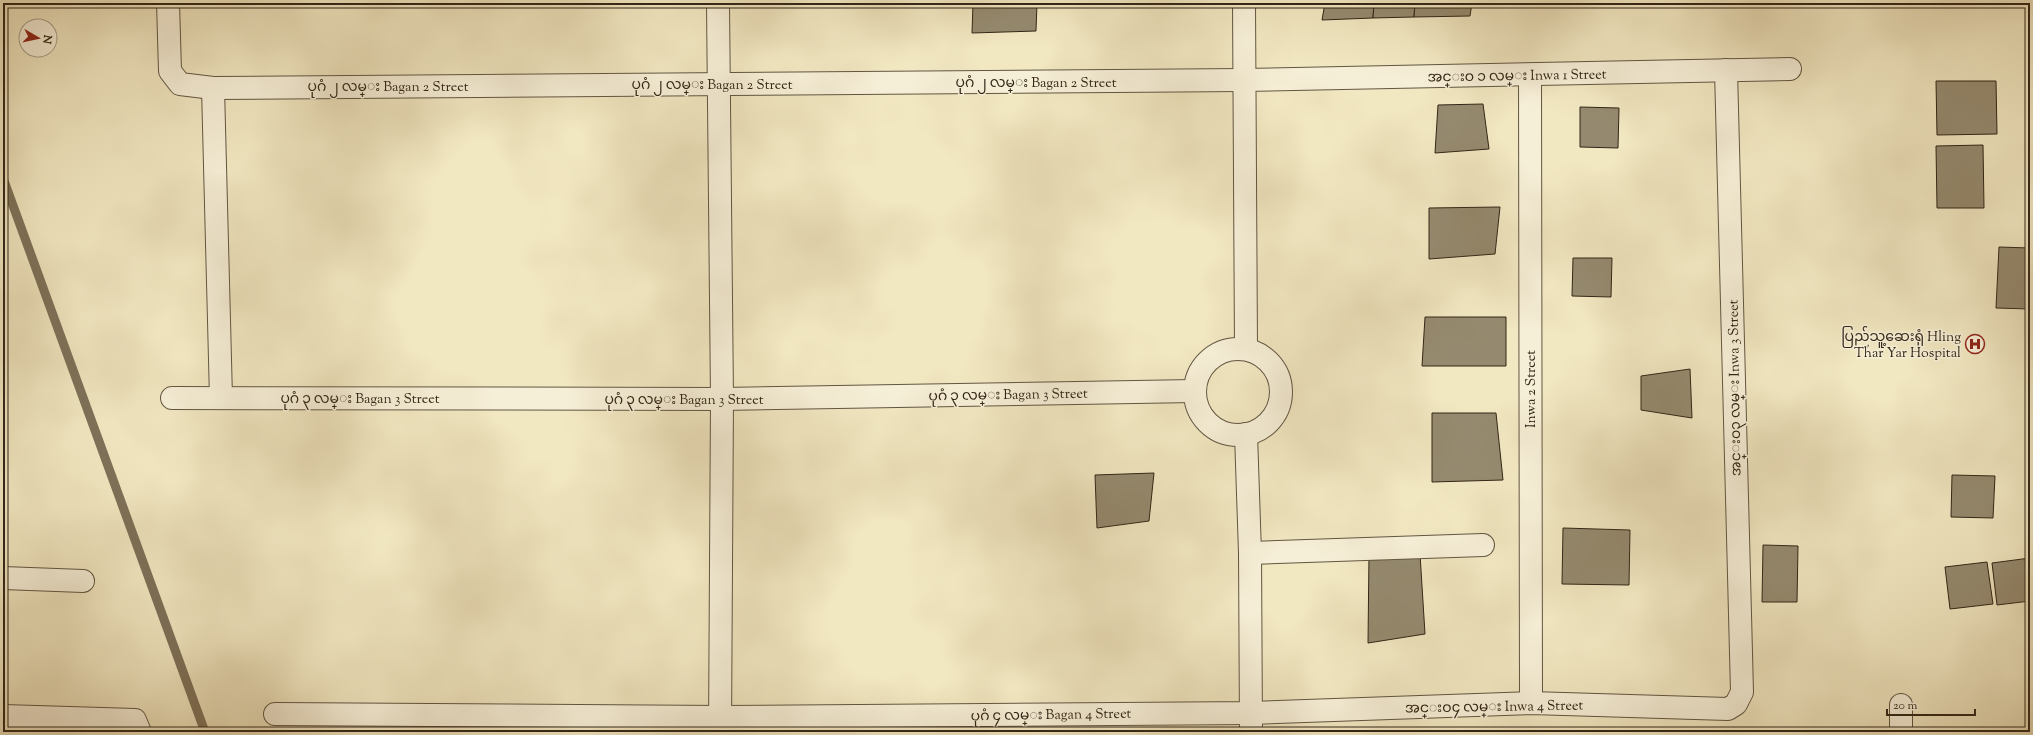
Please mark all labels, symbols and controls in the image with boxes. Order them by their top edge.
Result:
north arrow [18,18,58,58]
text: N [38,33,56,45]
street label: အင္းဝ ၁ လမ္း Inwa 1 Street [1427,65,1607,89]
street label: ပုဂံ ၂ လမ္း Bagan 2 Street [956,74,1117,94]
street label: ပုဂံ ၂ လမ္း Bagan 2 Street [632,76,793,96]
street label: ပုဂံ ၂ လမ္း Bagan 2 Street [308,78,469,98]
street label: အင္းဝ၃ လမ္း Inwa 3 Street [1724,299,1748,477]
place label: ပြည်သူ့ဆေးရုံ Hling Thar Yar Hospital [1841,326,1961,364]
hospital icon: ပြည်သူ့ဆေးရုံ Hling Thar Yar Hospital [1964,333,1986,355]
street label: Inwa 2 Street [1522,350,1542,428]
street label: ပုဂံ ၃ လမ္း Bagan 3 Street [928,385,1088,407]
street label: ပုဂံ ၃ လမ္း Bagan 3 Street [280,390,440,410]
street label: ပုဂံ ၃ လမ္း Bagan 3 Street [604,391,764,411]
scale bar [1887,691,1975,717]
street label: အင္းဝ၄ လမ္း Inwa 4 Street [1405,696,1584,720]
text: 20 m [1893,697,1918,715]
street label: ပုဂံ ၄ လမ္း Bagan 4 Street [971,705,1132,727]

